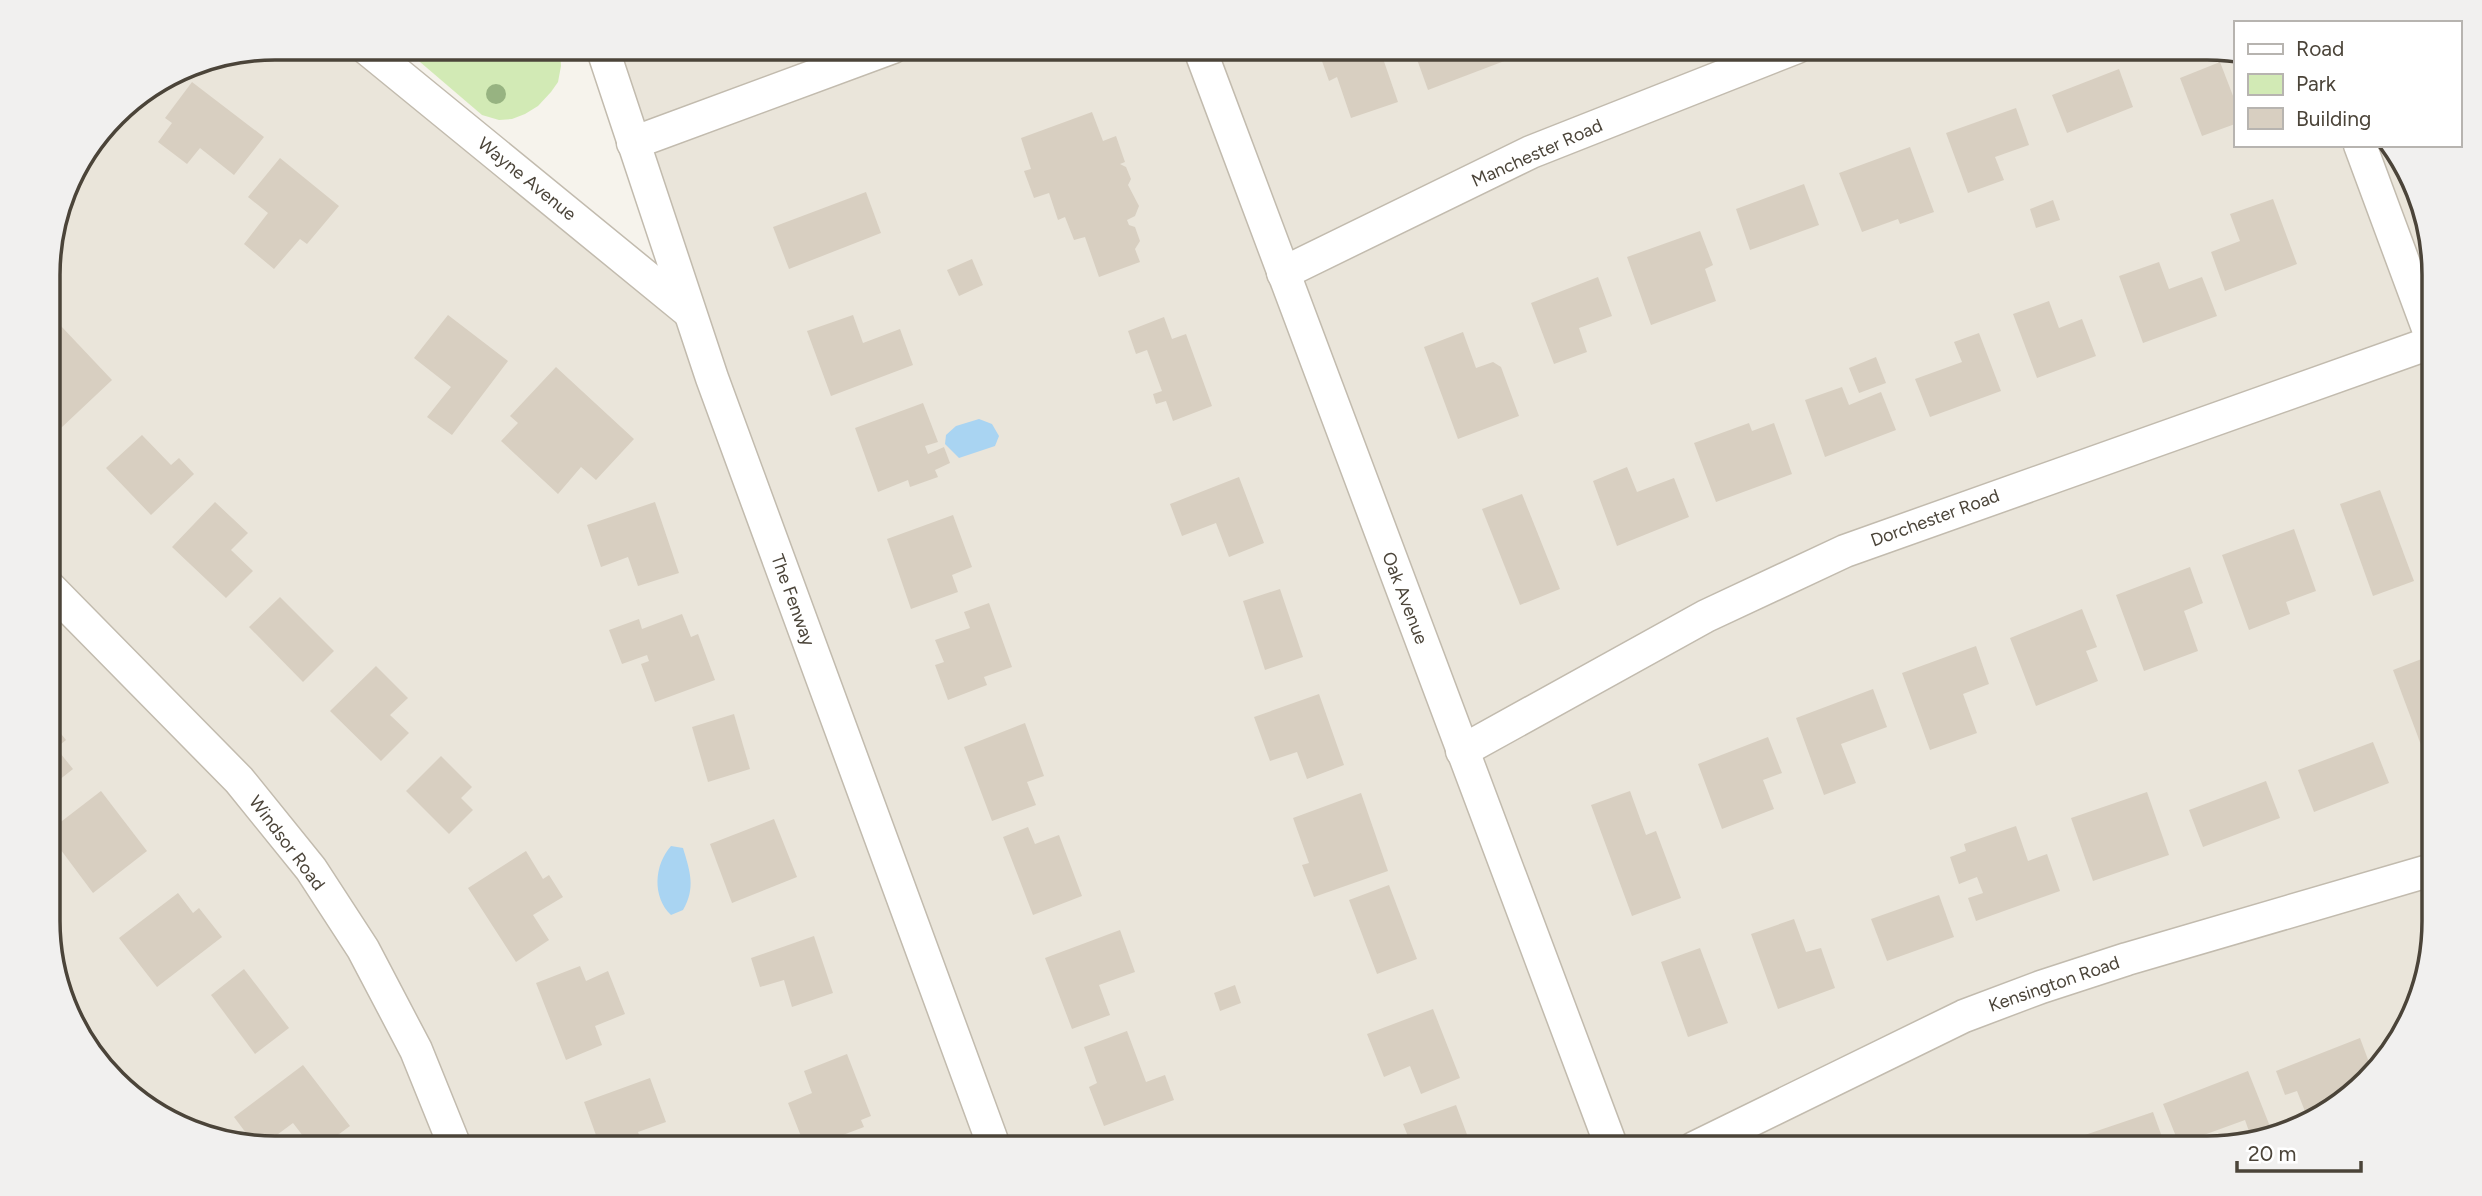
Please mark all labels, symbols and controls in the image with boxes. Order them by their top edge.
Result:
legend [2234,21,2461,147]
text: Road [2296,36,2344,61]
text: Park [2296,71,2337,96]
text: Building [2296,106,2371,131]
street label: Manchester Road [1468,114,1606,192]
street label: Wayne Avenue [473,133,581,225]
street label: Dorchester Road [1868,484,2002,552]
street label: Oak Avenue [1377,549,1433,647]
street label: The Fenway [766,551,820,649]
street label: Windsor Road [244,791,330,895]
street label: Kensington Road [1986,951,2122,1017]
scale bar [2237,1130,2361,1174]
text: 20 m [2248,1141,2296,1166]

